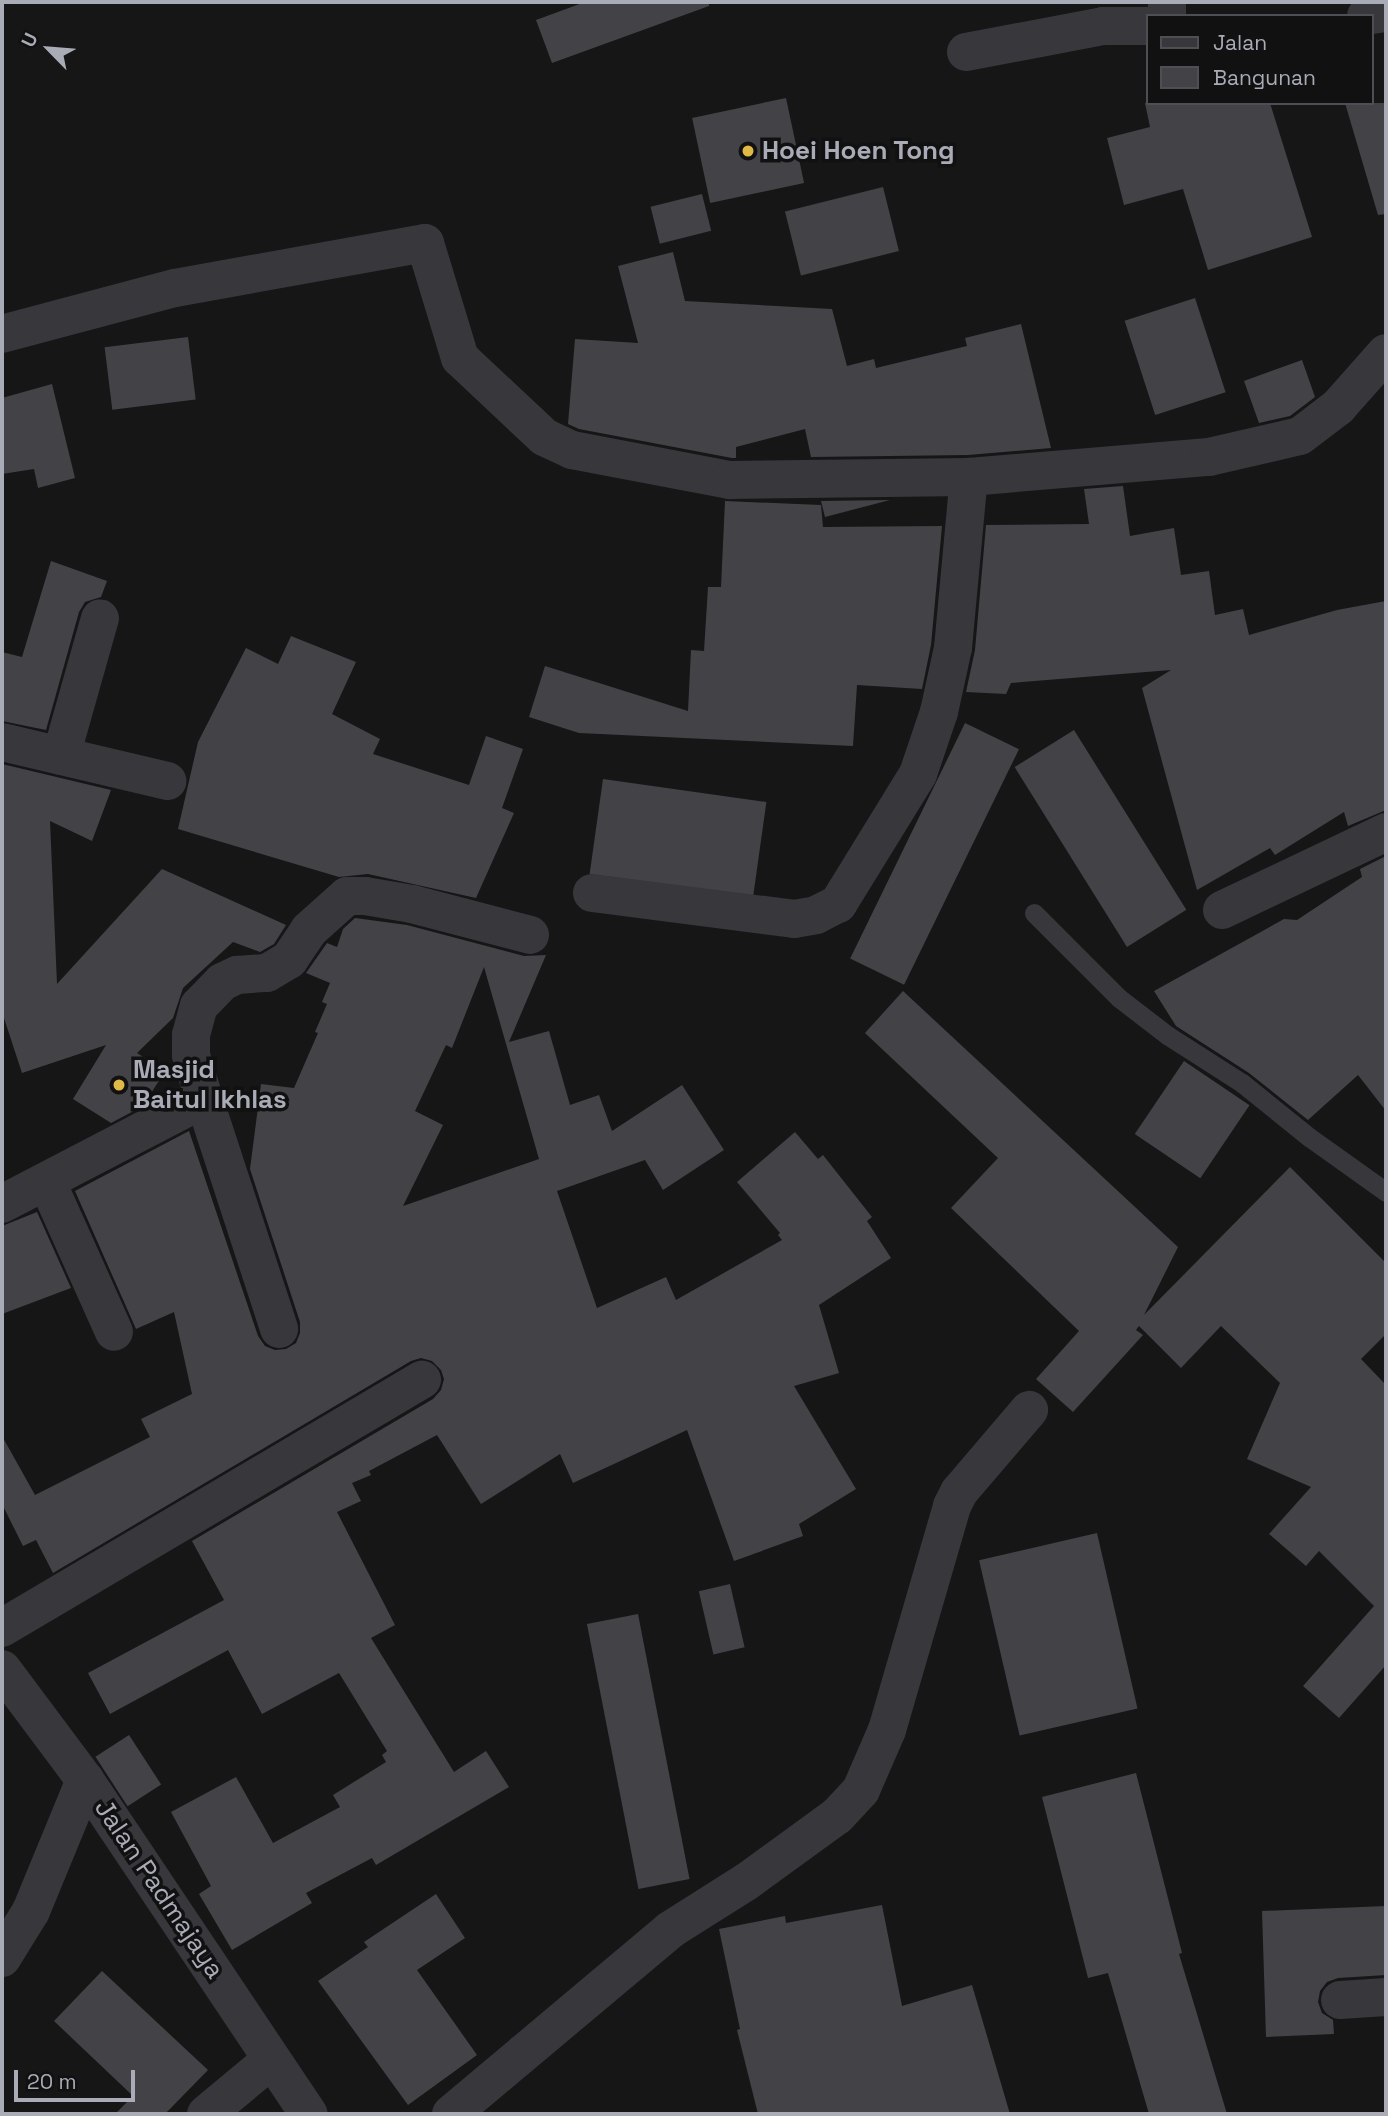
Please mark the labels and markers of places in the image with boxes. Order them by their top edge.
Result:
place label: Hoei Hoen Tong [762,135,955,167]
marker: Hoei Hoen Tong [740,143,756,159]
place label: Masjid Baitul Ikhlas [133,1054,287,1116]
marker: Masjid Baitul Ikhlas [111,1077,127,1093]

